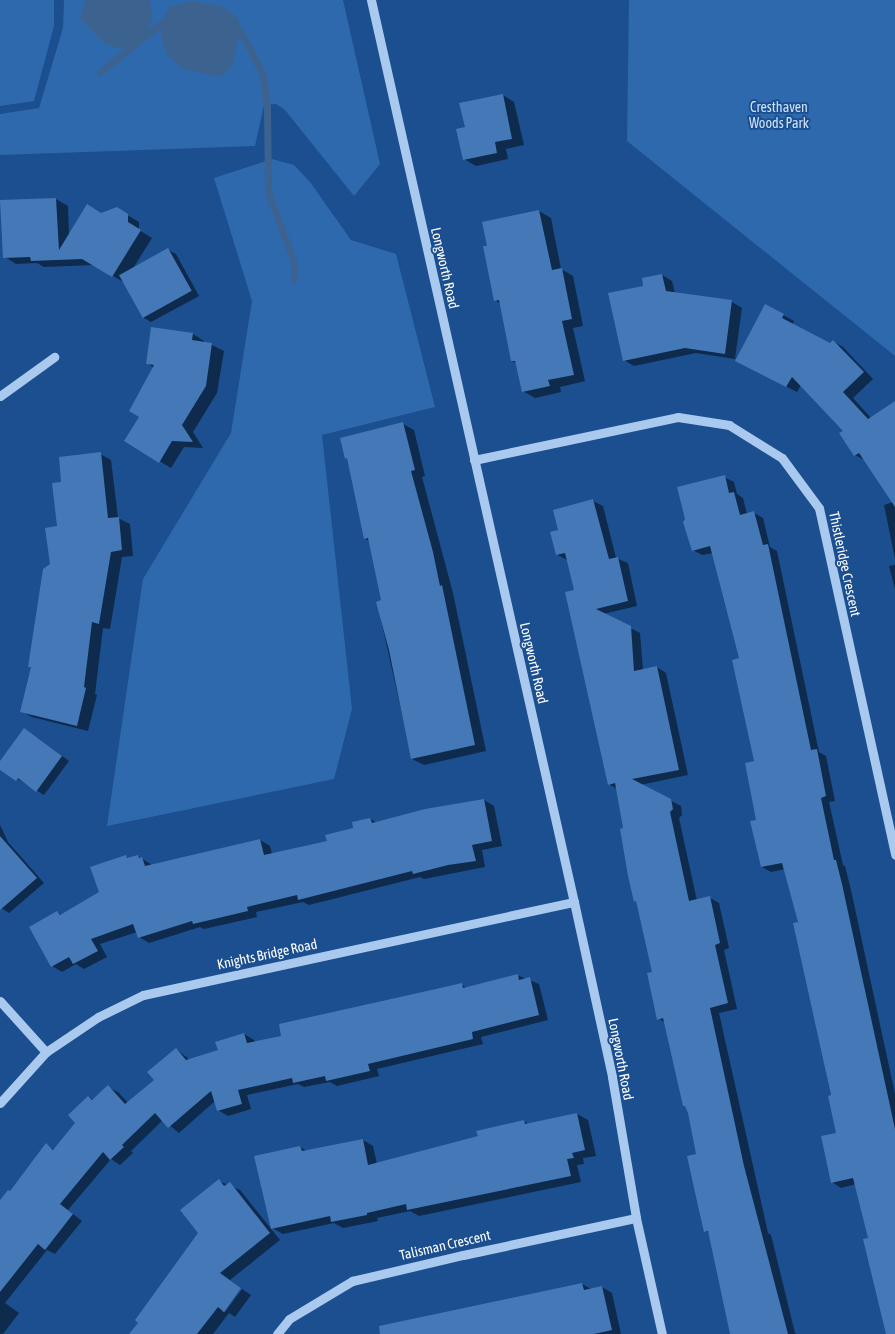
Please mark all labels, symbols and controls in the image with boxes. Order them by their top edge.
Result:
park label: Cresthaven Woods Park [749,99,809,132]
street label: Longworth Road [427,226,463,310]
street label: Thistleridge Crescent [826,510,864,618]
street label: Longworth Road [516,621,552,705]
street label: Knights Bridge Road [215,935,319,973]
street label: Longworth Road [605,1017,637,1101]
street label: Talisman Crescent [398,1226,492,1264]

